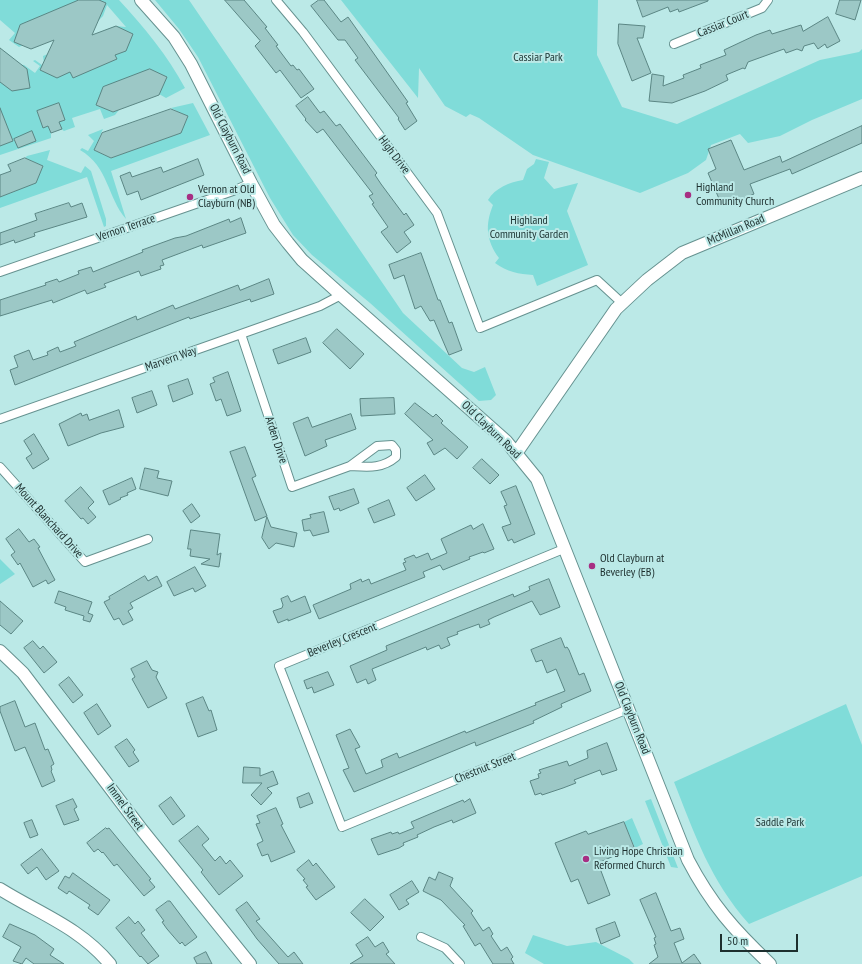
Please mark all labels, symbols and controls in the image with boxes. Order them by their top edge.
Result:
street label: Cassiar Court [695,7,751,41]
park label: Cassiar Park [513,51,563,65]
street label: Old Clayburn Road [206,102,254,176]
street label: High Drive [375,133,413,177]
place label: Highland Community Church [696,181,774,209]
place label: Vernon at Old Clayburn (NB) [198,183,255,211]
marker: Highland Community Church [683,190,693,200]
marker: Vernon at Old Clayburn (NB) [185,192,195,202]
street label: Vernon Terrace [95,211,157,245]
street label: McMillan Road [705,211,767,249]
park label: Highland Community Garden [490,214,568,242]
street label: Marvern Way [143,343,199,375]
street label: Old Clayburn Road [458,398,524,462]
street label: Arden Drive [262,415,290,465]
street label: Mount Blanchard Drive [12,481,86,561]
place label: Old Clayburn at Beverley (EB) [600,552,664,580]
marker: Old Clayburn at Beverley (EB) [587,561,597,571]
street label: Beverley Crescent [305,620,379,660]
street label: Old Clayburn Road [611,680,653,756]
street label: Chestnut Street [453,749,517,787]
street label: Immel Street [103,781,147,833]
park label: Saddle Park [756,816,804,830]
place label: Living Hope Christian Reformed Church [594,845,683,873]
marker: Living Hope Christian Reformed Church [581,854,591,864]
scale bar [722,926,800,952]
text: 50 m [727,933,748,948]

